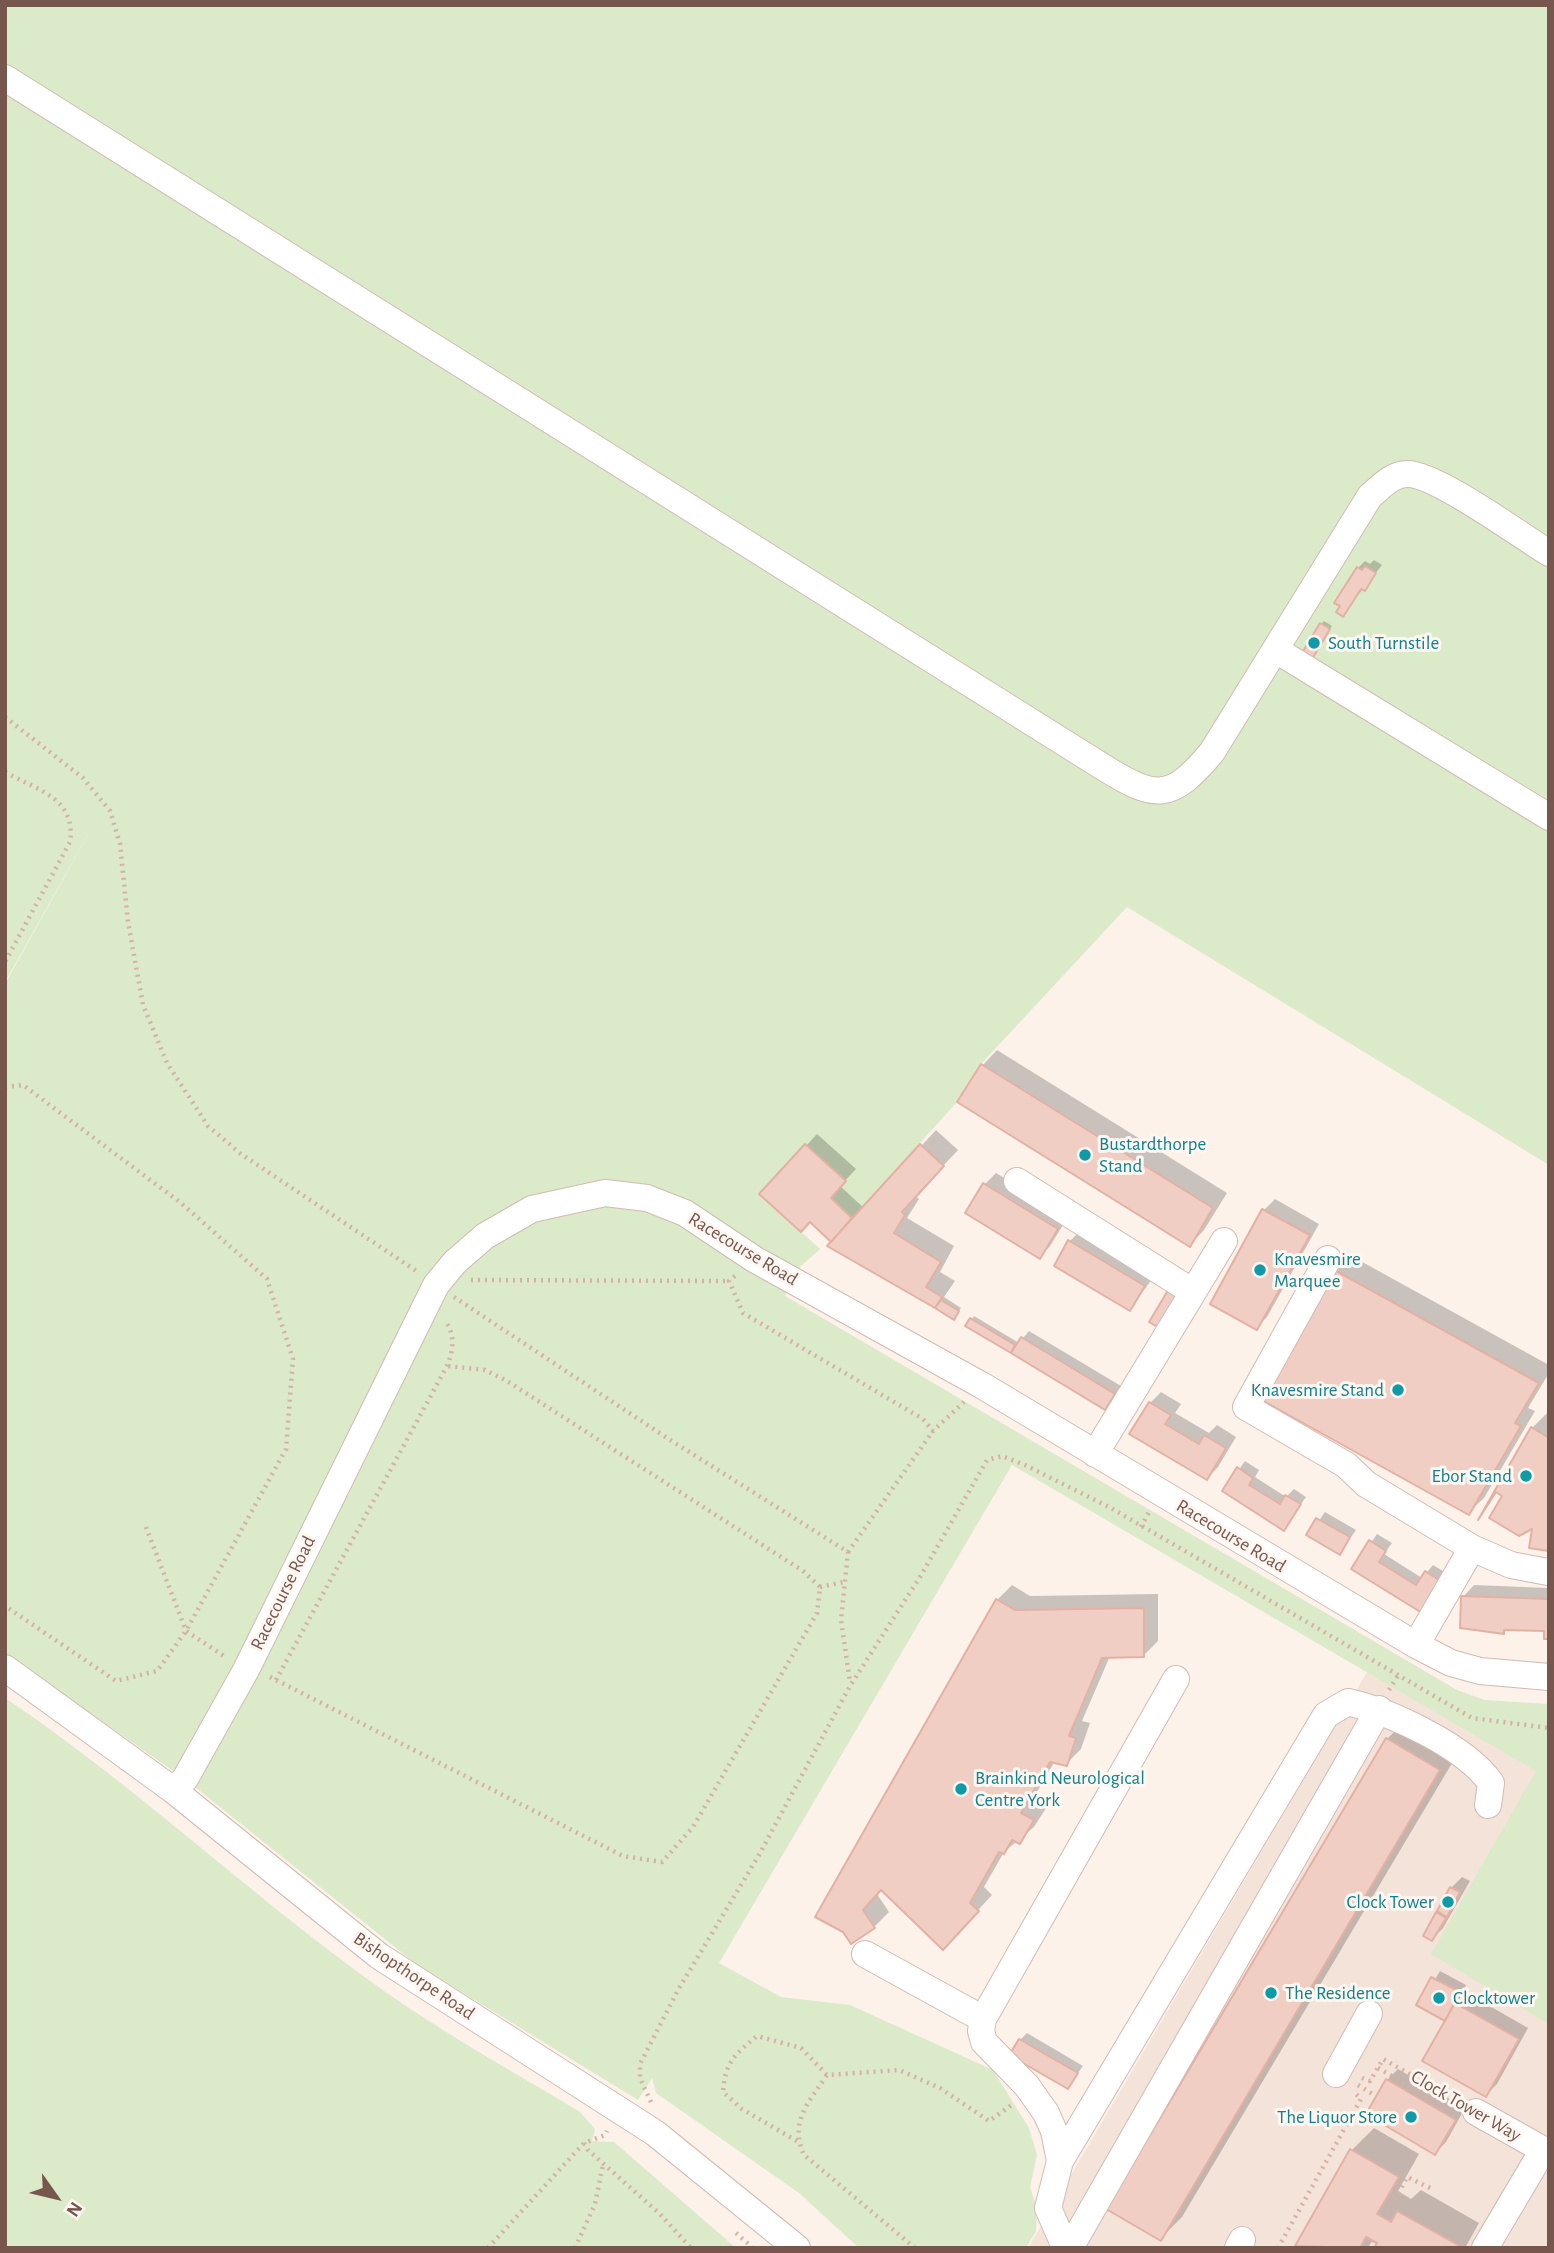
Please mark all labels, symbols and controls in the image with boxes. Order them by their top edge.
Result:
place label: South Turnstile [1328,632,1439,654]
marker: South Turnstile [1306,635,1322,651]
place label: Bustardthorpe Stand [1099,1133,1206,1177]
marker: Bustardthorpe Stand [1077,1147,1093,1163]
street label: Racecourse Road [684,1207,802,1291]
place label: Knavesmire Marquee [1274,1248,1361,1292]
marker: Knavesmire Marquee [1252,1262,1268,1278]
place label: Knavesmire Stand [1251,1379,1384,1401]
marker: Knavesmire Stand [1390,1382,1406,1398]
place label: Ebor Stand [1431,1465,1512,1487]
marker: Ebor Stand [1518,1468,1534,1484]
street label: Racecourse Road [1172,1494,1290,1578]
street label: Racecourse Road [246,1532,320,1654]
place label: Brainkind Neurological Centre York [975,1767,1145,1811]
marker: Brainkind Neurological Centre York [953,1781,969,1797]
place label: Clock Tower [1346,1891,1434,1913]
marker: Clock Tower [1440,1894,1456,1910]
street label: Bishopthorpe Road [349,1927,479,2025]
place label: The Residence [1285,1982,1391,2004]
marker: The Residence [1263,1985,1279,2001]
place label: Clocktower [1453,1987,1535,2009]
marker: Clocktower [1431,1990,1447,2006]
street label: Clock Tower Way [1407,2065,1525,2147]
place label: The Liquor Store [1277,2106,1397,2128]
marker: The Liquor Store [1403,2109,1419,2125]
north arrow [21,2162,91,2232]
text: N [62,2198,85,2220]

